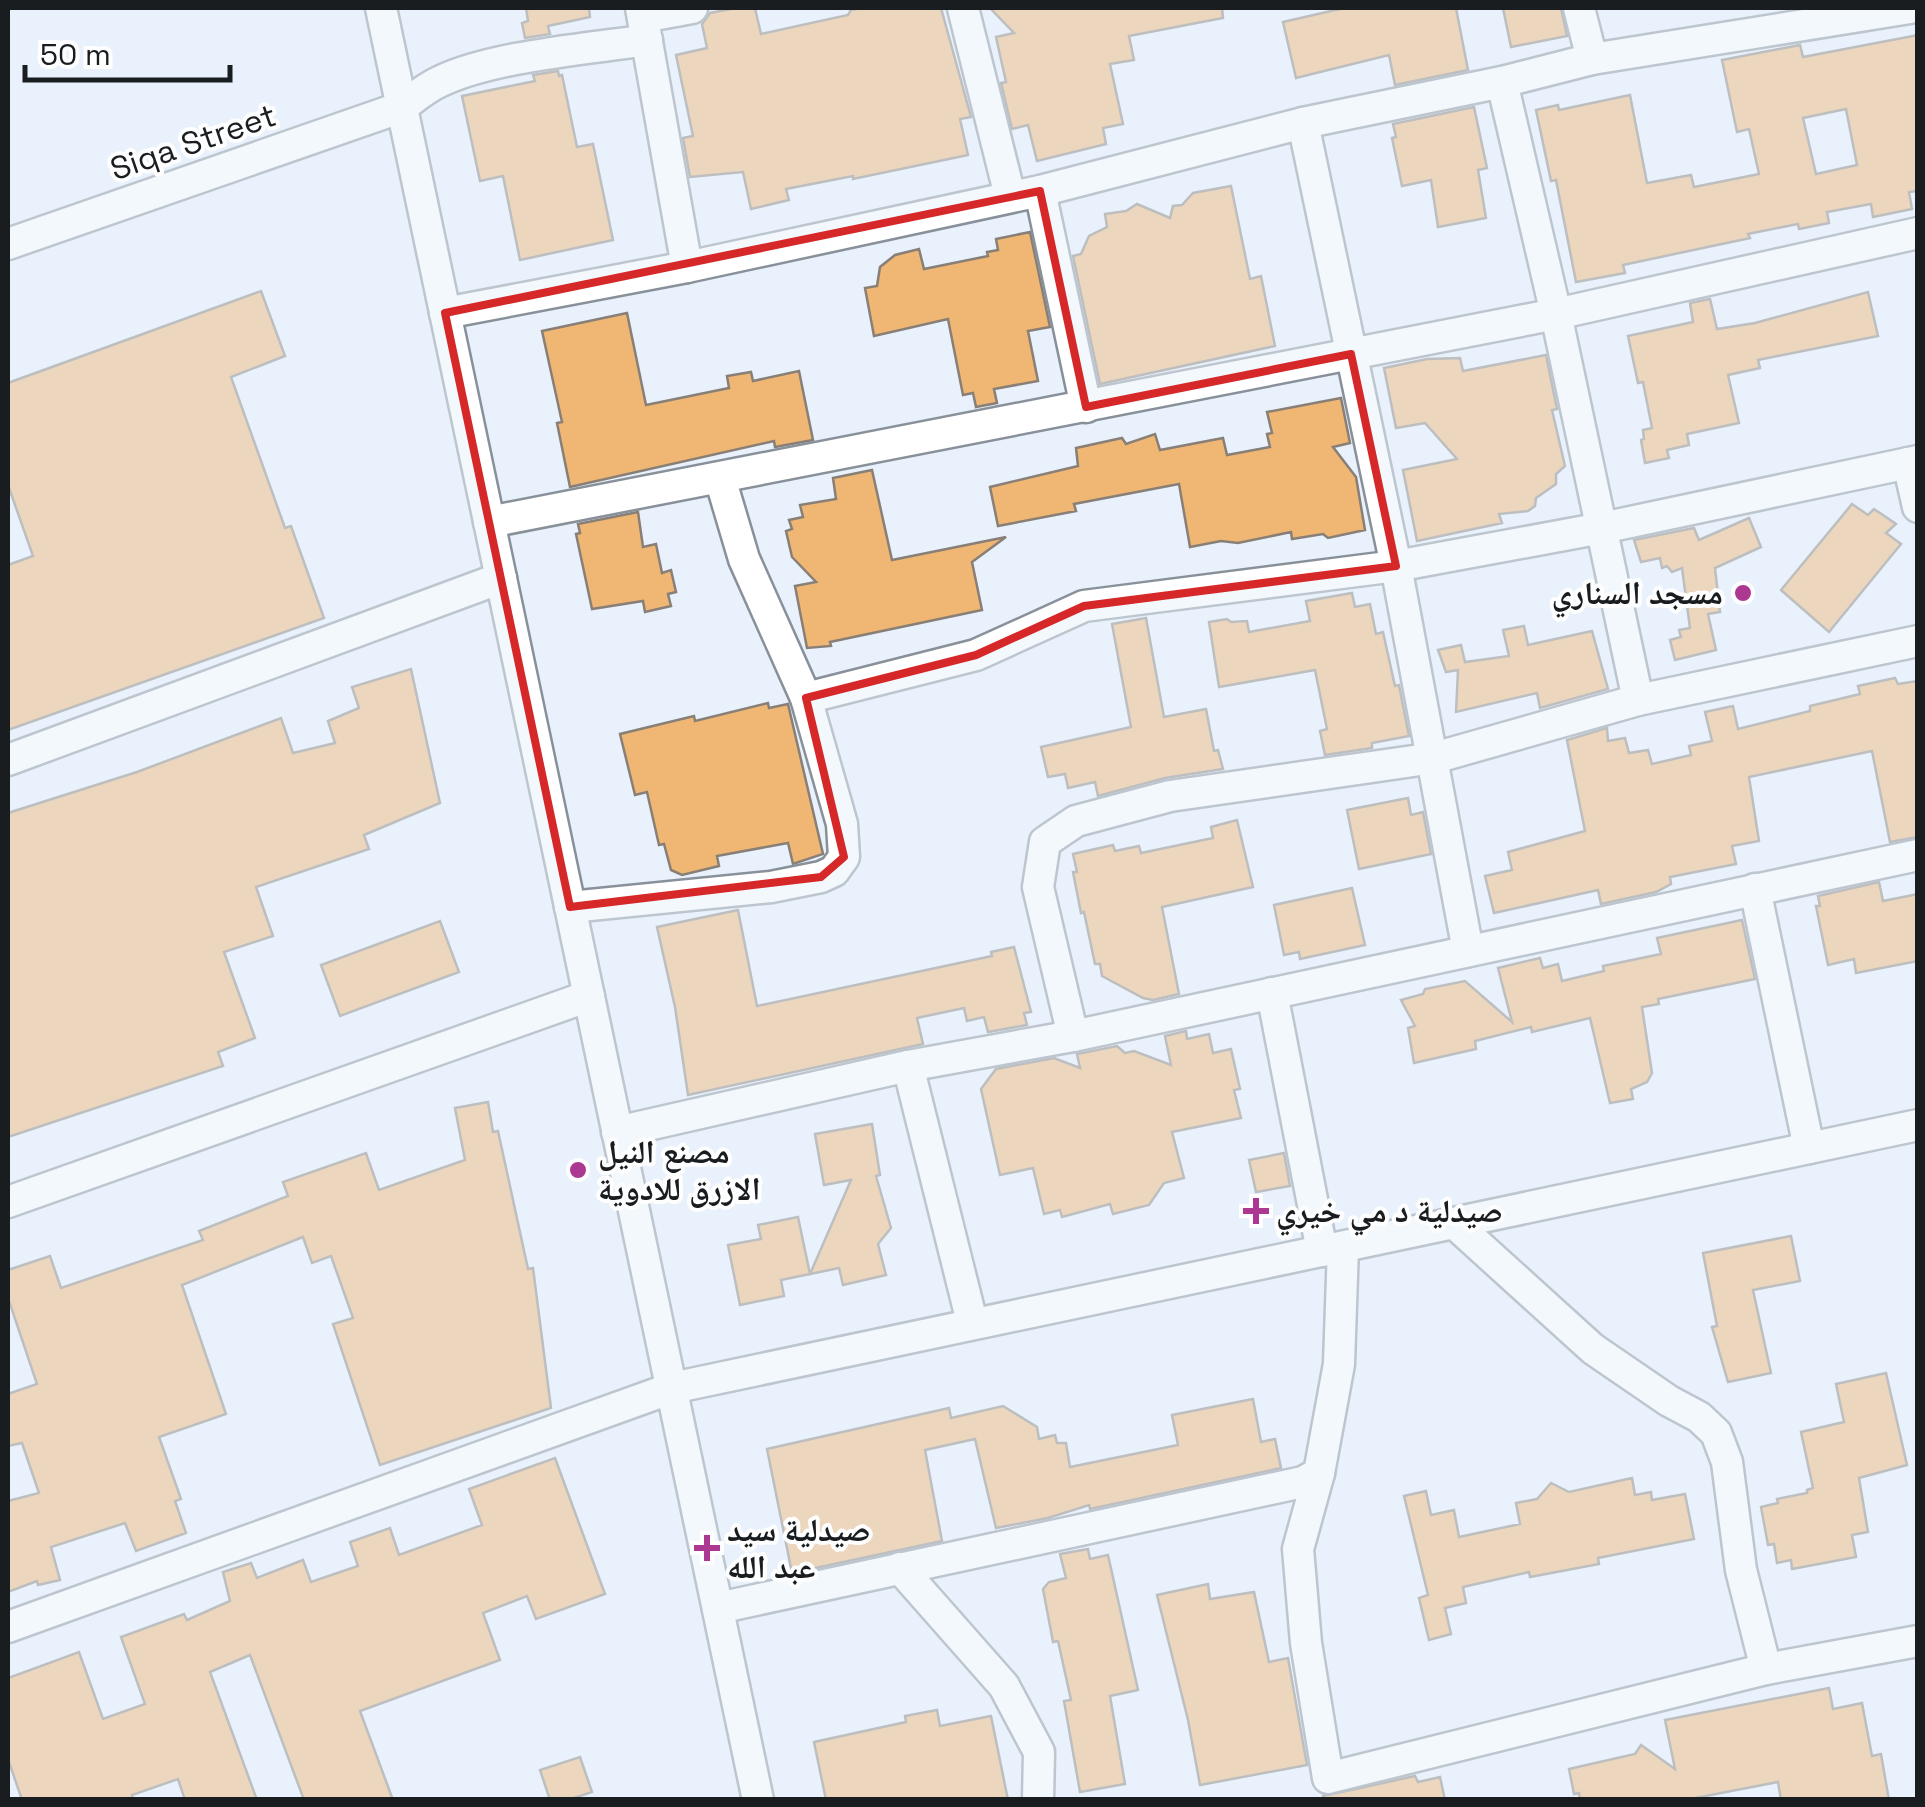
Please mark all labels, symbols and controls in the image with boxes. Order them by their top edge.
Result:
scale bar [25,20,230,82]
text: 50 m [40,35,111,74]
street label: Siqa Street [105,95,281,189]
place label: مسجد السناري [1552,573,1723,618]
marker: مسجد السناري [1732,582,1754,604]
place label: مصنع النيل الازرق للادوية [598,1132,761,1209]
marker: مصنع النيل الازرق للادوية [567,1159,589,1181]
place label: صيدلية د مي خيري [1276,1191,1503,1236]
marker: صيدلية د مي خيري [1245,1200,1267,1222]
place label: صيدلية سيد عبد الله [727,1510,870,1587]
marker: صيدلية سيد عبد الله [696,1537,718,1559]

